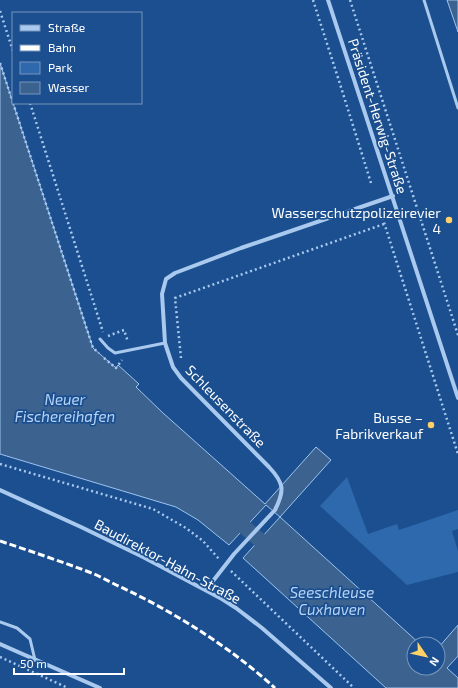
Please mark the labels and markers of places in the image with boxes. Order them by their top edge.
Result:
place label: Wasserschutzpolizeirevier 4 [272,204,441,237]
marker: Wasserschutzpolizeirevier 4 [444,215,454,225]
place label: Busse – Fabrikverkauf [335,409,424,442]
marker: Busse – Fabrikverkauf [426,420,436,430]

